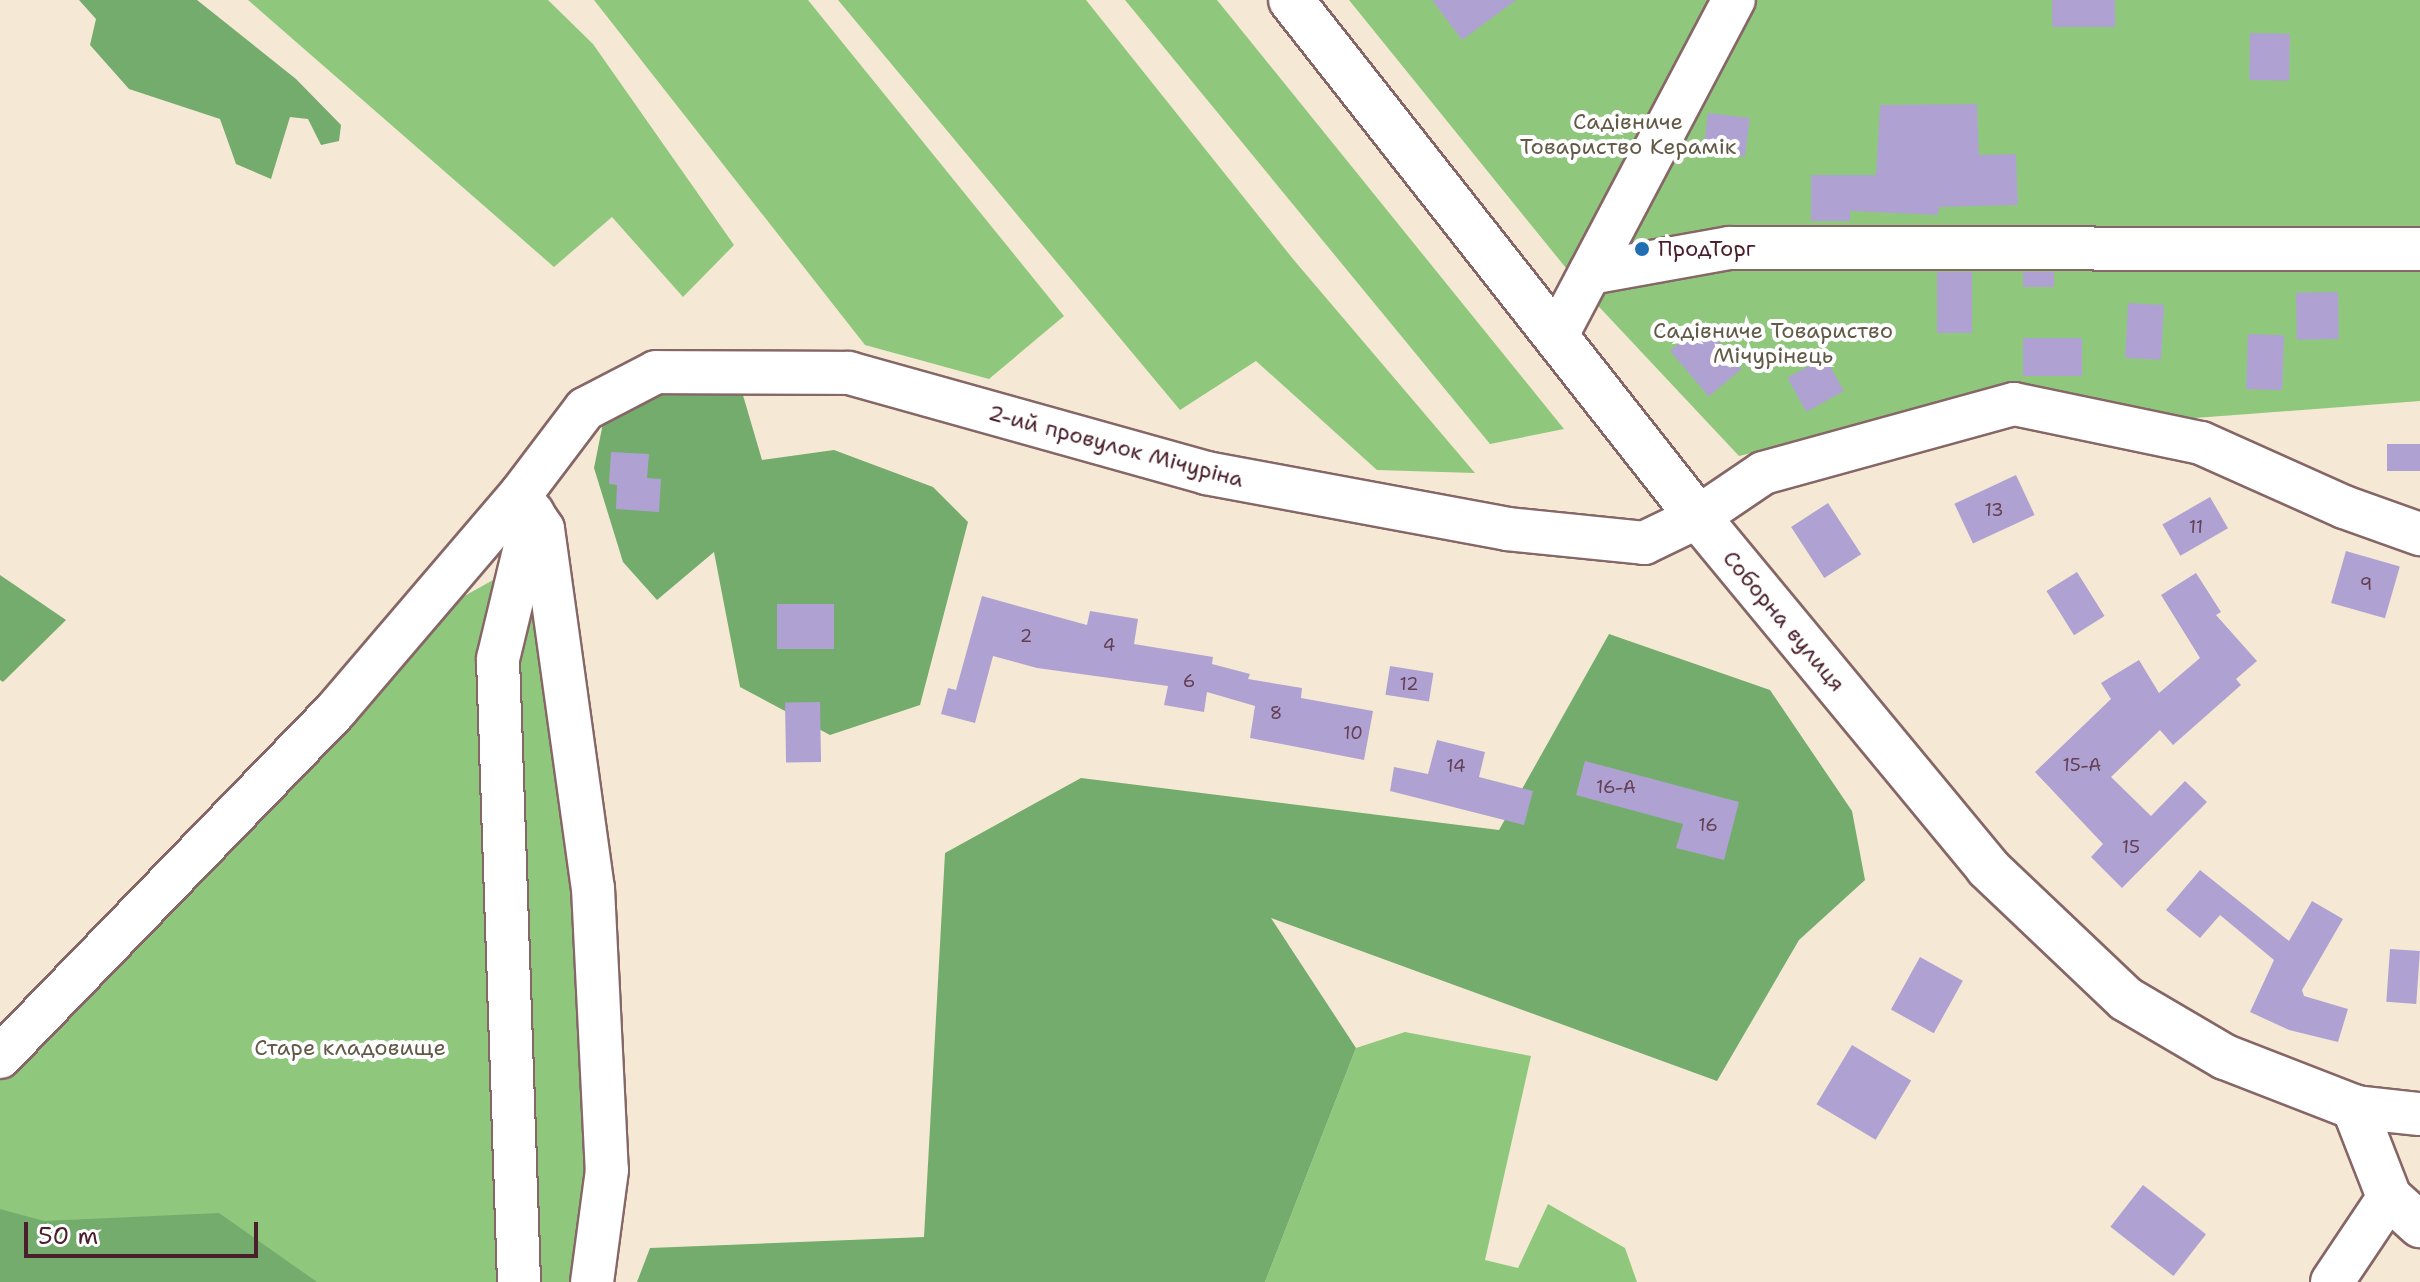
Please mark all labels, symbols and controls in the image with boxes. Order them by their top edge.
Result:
park label: Садівниче Товариство Керамік [1520,108,1736,160]
place label: ПродТорг [1658,236,1756,262]
marker: ПродТорг [1633,240,1651,258]
park label: Садівниче Товариство Мічурінець [1653,317,1893,368]
street label: 2-ий провулок Мічуріна [986,399,1246,493]
house number: 13 [1984,499,2004,521]
house number: 11 [2189,516,2203,538]
street label: Соборна вулиця [1717,545,1851,697]
house number: 9 [2360,573,2372,595]
house number: 2 [1020,625,1032,647]
house number: 4 [1103,634,1115,656]
house number: 6 [1183,670,1195,692]
house number: 12 [1399,673,1419,695]
house number: 8 [1270,702,1282,724]
house number: 10 [1343,722,1363,744]
house number: 15-А [2063,754,2101,776]
house number: 14 [1446,755,1466,777]
house number: 16-А [1596,776,1636,798]
house number: 16 [1698,814,1718,836]
house number: 15 [2122,836,2140,858]
park label: Старе кладовище [254,1035,446,1061]
scale bar [28,1206,262,1256]
text: 50 m [38,1220,98,1252]

